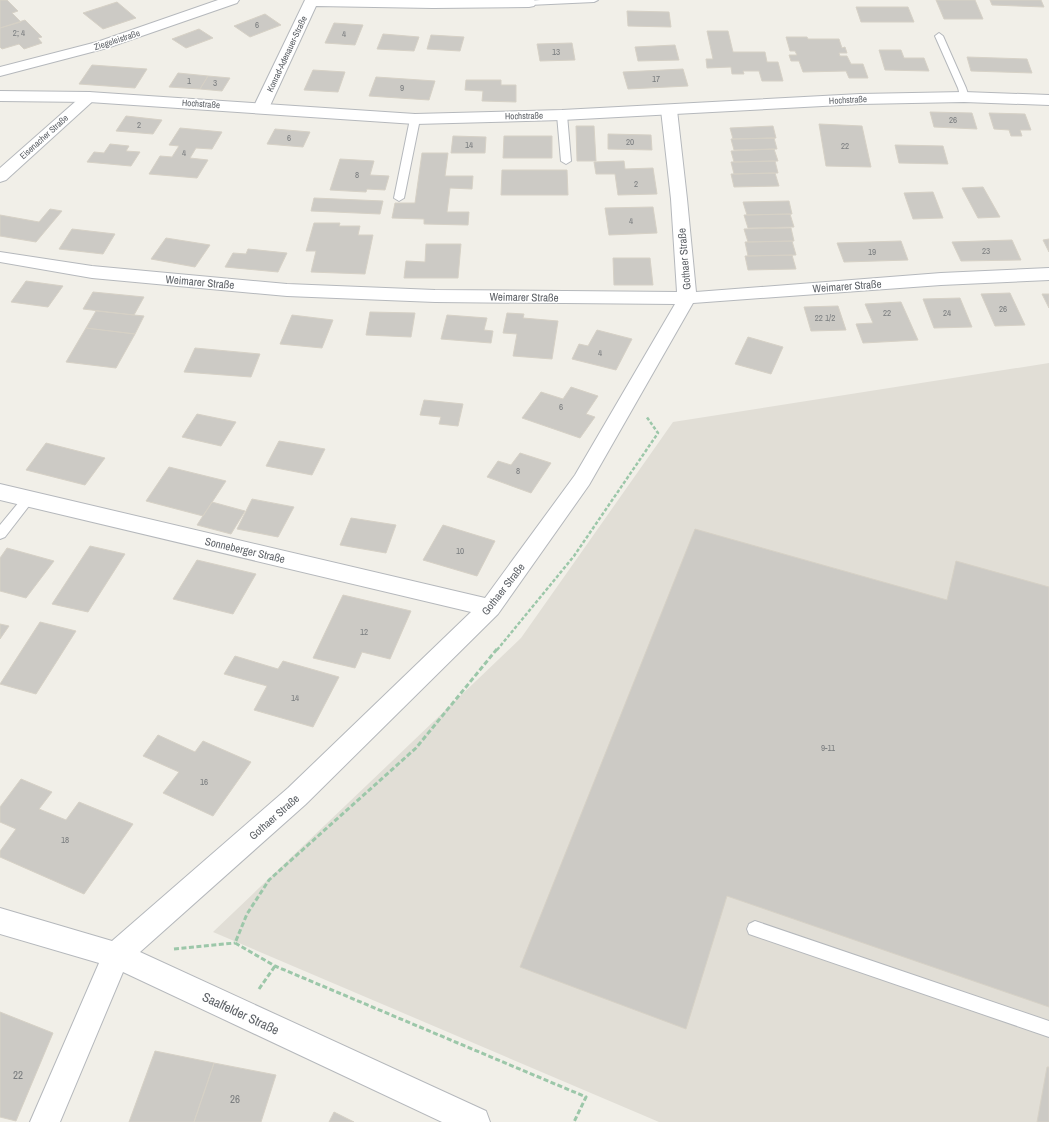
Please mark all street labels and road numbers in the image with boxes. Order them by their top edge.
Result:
street label: Konrad-Adenauer-Straße [264,14,310,94]
street label: Ziegeleistraße [93,27,141,53]
street label: Hochstraße [829,93,867,107]
street label: Hochstraße [182,97,220,111]
street label: Hochstraße [505,110,543,122]
street label: Eisenacher Straße [17,112,71,162]
street label: Gothaer Straße [674,227,694,291]
street label: Weimarer Straße [165,272,235,292]
street label: Weimarer Straße [812,277,882,295]
street label: Weimarer Straße [489,289,559,305]
street label: Sonneberger Straße [204,534,286,566]
street label: Gothaer Straße [478,560,528,618]
street label: Gothaer Straße [246,791,302,843]
street label: Saalfelder Straße [200,988,282,1039]

